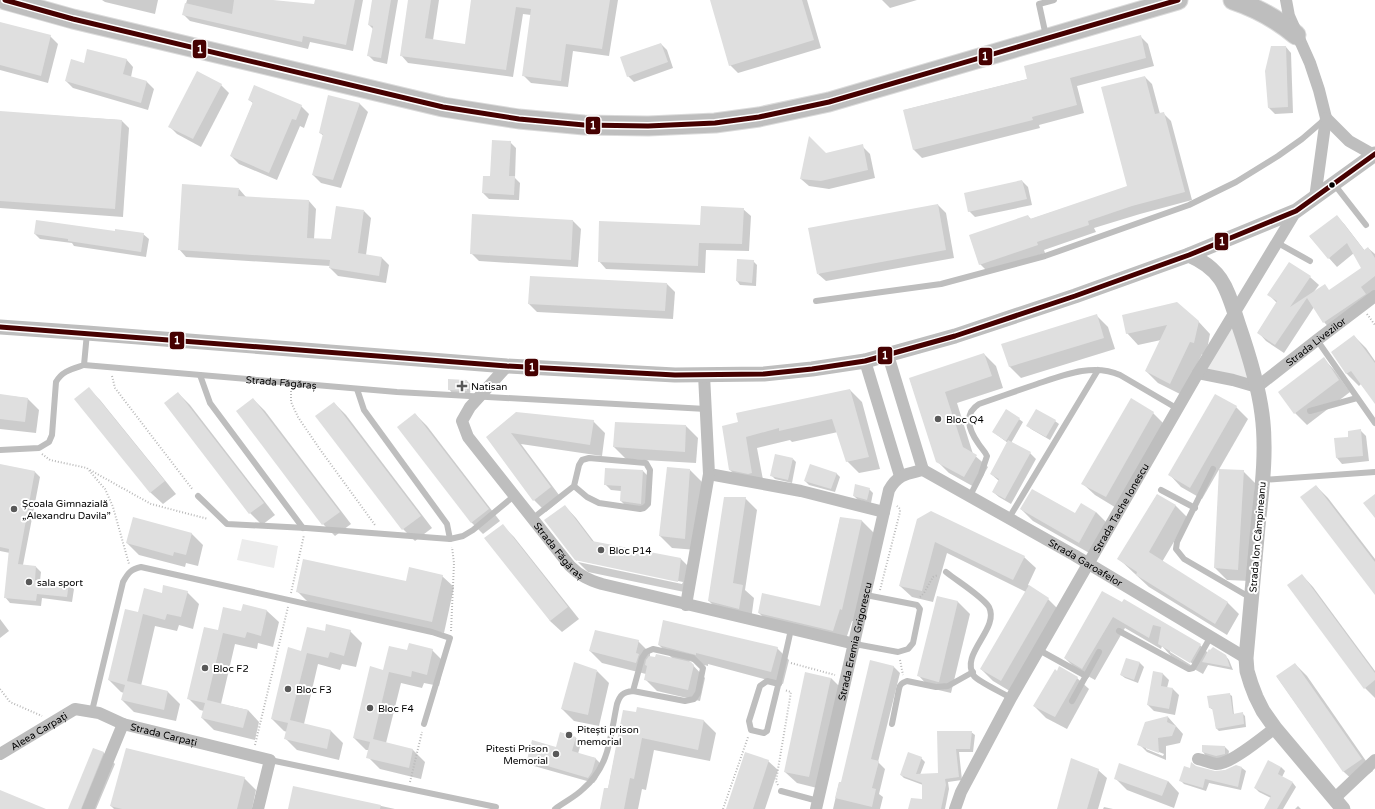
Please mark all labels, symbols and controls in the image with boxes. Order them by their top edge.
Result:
line badge: 1 [192,39,207,59]
text: 1 [197,43,204,56]
line badge: 1 [978,47,993,66]
text: 1 [982,50,989,63]
line badge: 1 [585,116,601,135]
text: 1 [590,119,597,132]
unlabelled marker [1327,180,1337,190]
line badge: 1 [1214,232,1229,251]
text: 1 [1219,235,1226,248]
street label: Strada Livezilor [1284,315,1349,369]
line badge: 1 [169,331,185,350]
text: 1 [174,334,181,347]
line badge: 1 [877,346,893,365]
text: 1 [882,349,889,362]
line badge: 1 [524,358,539,377]
text: 1 [529,361,536,374]
street label: Strada Făgăraș [245,374,317,392]
marker: Natisan [456,380,468,392]
place label: Natisan [471,381,507,393]
marker: Bloc Q4 [933,414,943,424]
place label: Bloc Q4 [946,414,984,426]
street label: Strada Tache Ionescu [1091,461,1152,555]
street label: Strada Ion Câmpineanu [1247,481,1269,593]
place label: Școala Gimnazială „Alexandru Davila” [22,498,111,522]
marker: Școala Gimnazială „Alexandru Davila” [9,504,19,514]
street label: Strada Făgăraș [531,520,586,582]
street label: Strada Garoafelor [1046,537,1124,590]
marker: Bloc P14 [596,545,606,555]
place label: Bloc P14 [609,545,652,557]
marker: sala sport [24,577,34,587]
place label: sala sport [37,577,83,589]
street label: Strada Eremia Grigorescu [836,581,875,702]
marker: Bloc F2 [200,663,210,673]
place label: Bloc F2 [213,663,249,675]
marker: Bloc F3 [283,684,293,694]
place label: Bloc F3 [296,684,332,696]
marker: Bloc F4 [365,703,375,713]
place label: Bloc F4 [378,703,414,715]
street label: Aleea Carpați [9,710,70,753]
street label: Strada Carpați [129,721,198,749]
place label: Pitești prison memorial [577,724,639,748]
marker: Pitești prison memorial [564,730,574,740]
place label: Pitesti Prison Memorial [486,743,548,767]
marker: Pitesti Prison Memorial [551,749,561,759]

